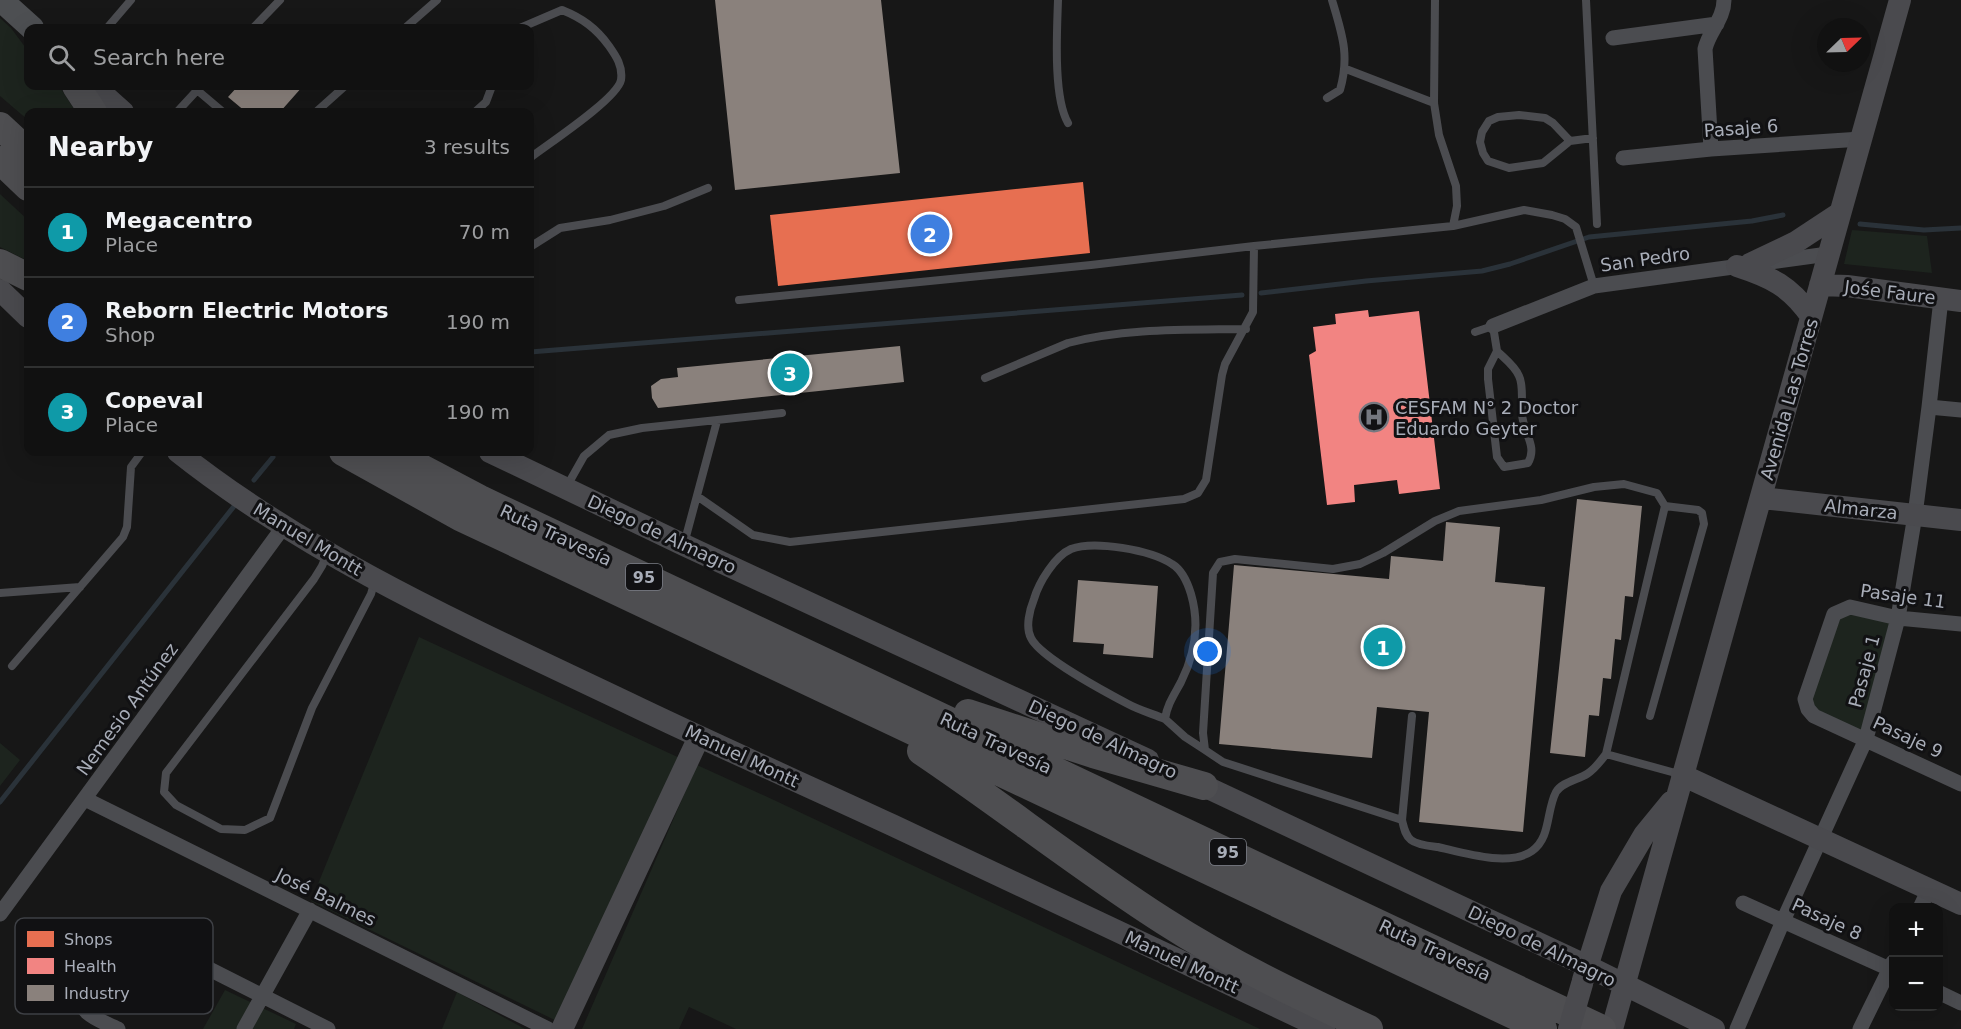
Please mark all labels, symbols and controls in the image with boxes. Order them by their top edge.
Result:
north arrow [1817,18,1871,72]
search box [24,24,534,90]
icon: search [45,41,78,74]
text: Search here [93,45,225,70]
street label: Pasaje 6 [1703,115,1779,141]
text: Nearby [48,132,153,162]
text: 3 results [424,135,510,159]
text: Megacentro [105,208,253,233]
pin: 2 [910,212,950,256]
text: 1 [61,220,74,244]
text: 70 m [459,220,510,244]
text: Place [105,233,158,257]
street label: San Pedro [1599,242,1691,276]
street label: Jośe Faure [1842,276,1937,308]
text: Reborn Electric Motors [105,298,389,323]
text: 2 [61,310,74,334]
text: 190 m [446,310,510,334]
street label: Avenida Las Torres [1756,316,1822,482]
text: Shop [105,323,155,347]
pin: 3 [770,350,810,395]
text: Copeval [105,388,204,413]
place label: CESFAM N° 2 Doctor Eduardo Geyter [1395,397,1579,439]
text: 3 [61,400,74,424]
text: 190 m [446,400,510,424]
hospital icon: CESFAM N° 2 Doctor Eduardo Geyter [1358,401,1390,433]
text: Place [105,413,158,437]
street label: Diego de Almagro [584,490,740,578]
street label: Almarza [1823,495,1899,523]
street label: Manuel Montt [250,498,366,580]
street label: Ruta Travesía [497,500,615,570]
road number: 95 [626,564,662,590]
street label: Pasaje 11 [1859,580,1947,612]
pin: 1 [1364,624,1402,670]
street label: Pasaje 1 [1844,632,1884,710]
your location [1193,637,1222,666]
street label: Nemesio Antúnez [72,639,182,779]
street label: Diego de Almagro [1025,695,1181,783]
street label: Ruta Travesía [937,708,1055,778]
street label: Pasaje 9 [1870,712,1946,762]
street label: Manuel Montt [682,720,802,792]
road number: 95 [1210,839,1246,865]
street label: José Balmes [272,863,380,930]
street label: Pasaje 8 [1789,894,1865,944]
street label: Diego de Almagro [1465,901,1619,991]
map controls [1889,903,1943,1011]
button: + [1889,903,1943,957]
street label: Ruta Travesía [1376,915,1494,985]
legend [15,918,213,1014]
street label: Manuel Montt [1122,926,1242,998]
text: Shops [64,930,113,949]
text: Health [64,957,117,976]
button: − [1889,957,1943,1011]
text: Industry [64,984,130,1003]

